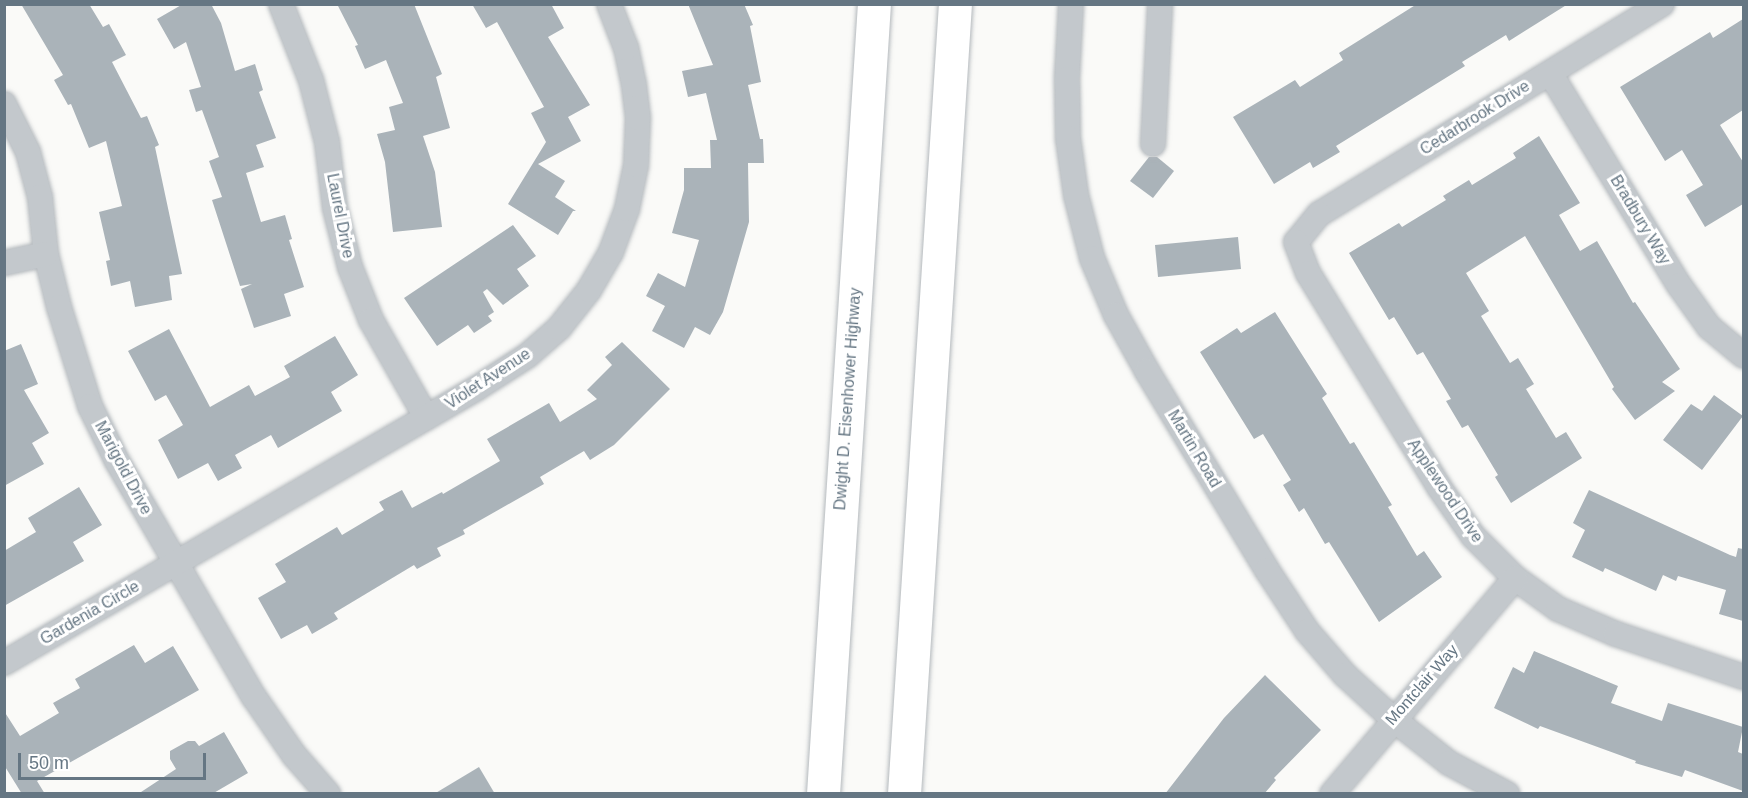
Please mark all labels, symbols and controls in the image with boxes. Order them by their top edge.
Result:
street label: Cedarbrook Drive [1417,77,1533,159]
street label: Laurel Drive [322,172,358,260]
street label: Bradbury Way [1606,172,1674,268]
street label: Dwight D. Eisenhower Highway [831,287,865,511]
street label: Violet Avenue [442,344,534,414]
street label: Martin Road [1163,407,1225,491]
street label: Marigold Drive [90,418,156,518]
street label: Applewood Drive [1403,435,1487,547]
street label: Gardenia Circle [37,577,143,649]
street label: Montclair Way [1382,641,1462,729]
scale bar [21,741,208,779]
text: 50 m [29,753,69,773]

